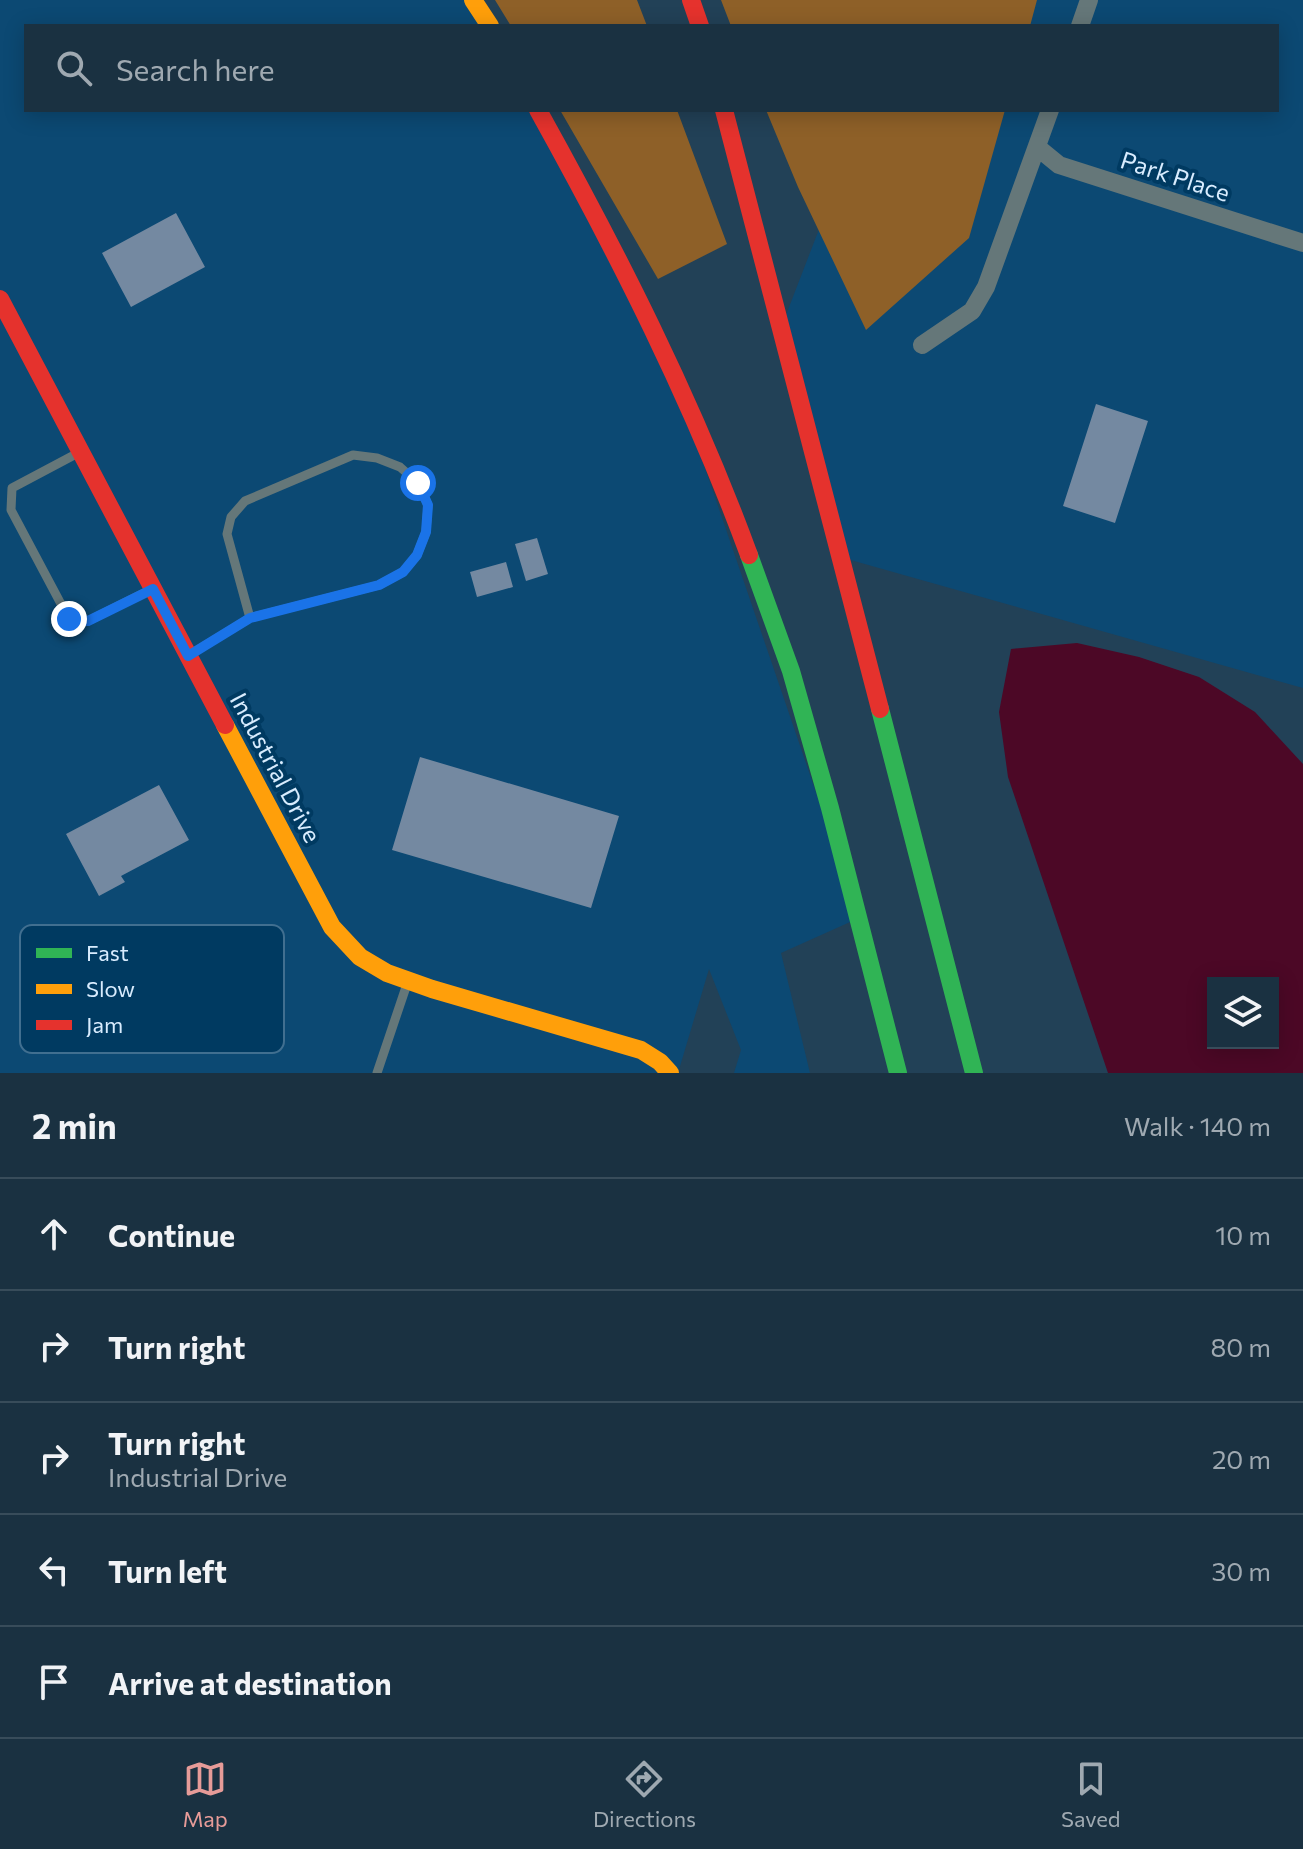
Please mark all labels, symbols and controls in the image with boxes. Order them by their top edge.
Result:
search box [24,24,1279,112]
icon: search [52,46,96,90]
text: Search here [116,50,275,87]
street label: Park Place [1117,144,1234,207]
route start [400,465,436,501]
route end [51,601,87,637]
street label: Industrial Drive [225,687,328,847]
legend [20,925,284,1053]
text: Fast [86,939,129,966]
text: Slow [86,975,135,1002]
map controls [1207,977,1279,1049]
button: layers [1207,977,1279,1049]
text: Jam [86,1011,123,1038]
text: 2 min [32,1104,117,1146]
text: Walk · 140 m [1124,1110,1271,1141]
icon: ahead [32,1212,76,1256]
text: Continue [108,1216,235,1253]
text: 10 m [1215,1219,1271,1250]
icon: right [32,1324,76,1368]
text: Turn right [108,1328,245,1365]
text: 80 m [1211,1331,1271,1362]
text: Turn right [108,1424,245,1461]
icon: right [32,1436,76,1480]
text: 20 m [1212,1443,1271,1474]
text: Industrial Drive [108,1461,287,1492]
icon: left [32,1548,76,1592]
text: Turn left [108,1552,227,1589]
text: 30 m [1212,1555,1271,1586]
icon: arrive [32,1660,76,1704]
text: Arrive at destination [108,1664,392,1701]
tab: Map [183,1757,228,1832]
tab: Directions [593,1757,696,1832]
tab: Saved [1061,1757,1120,1832]

